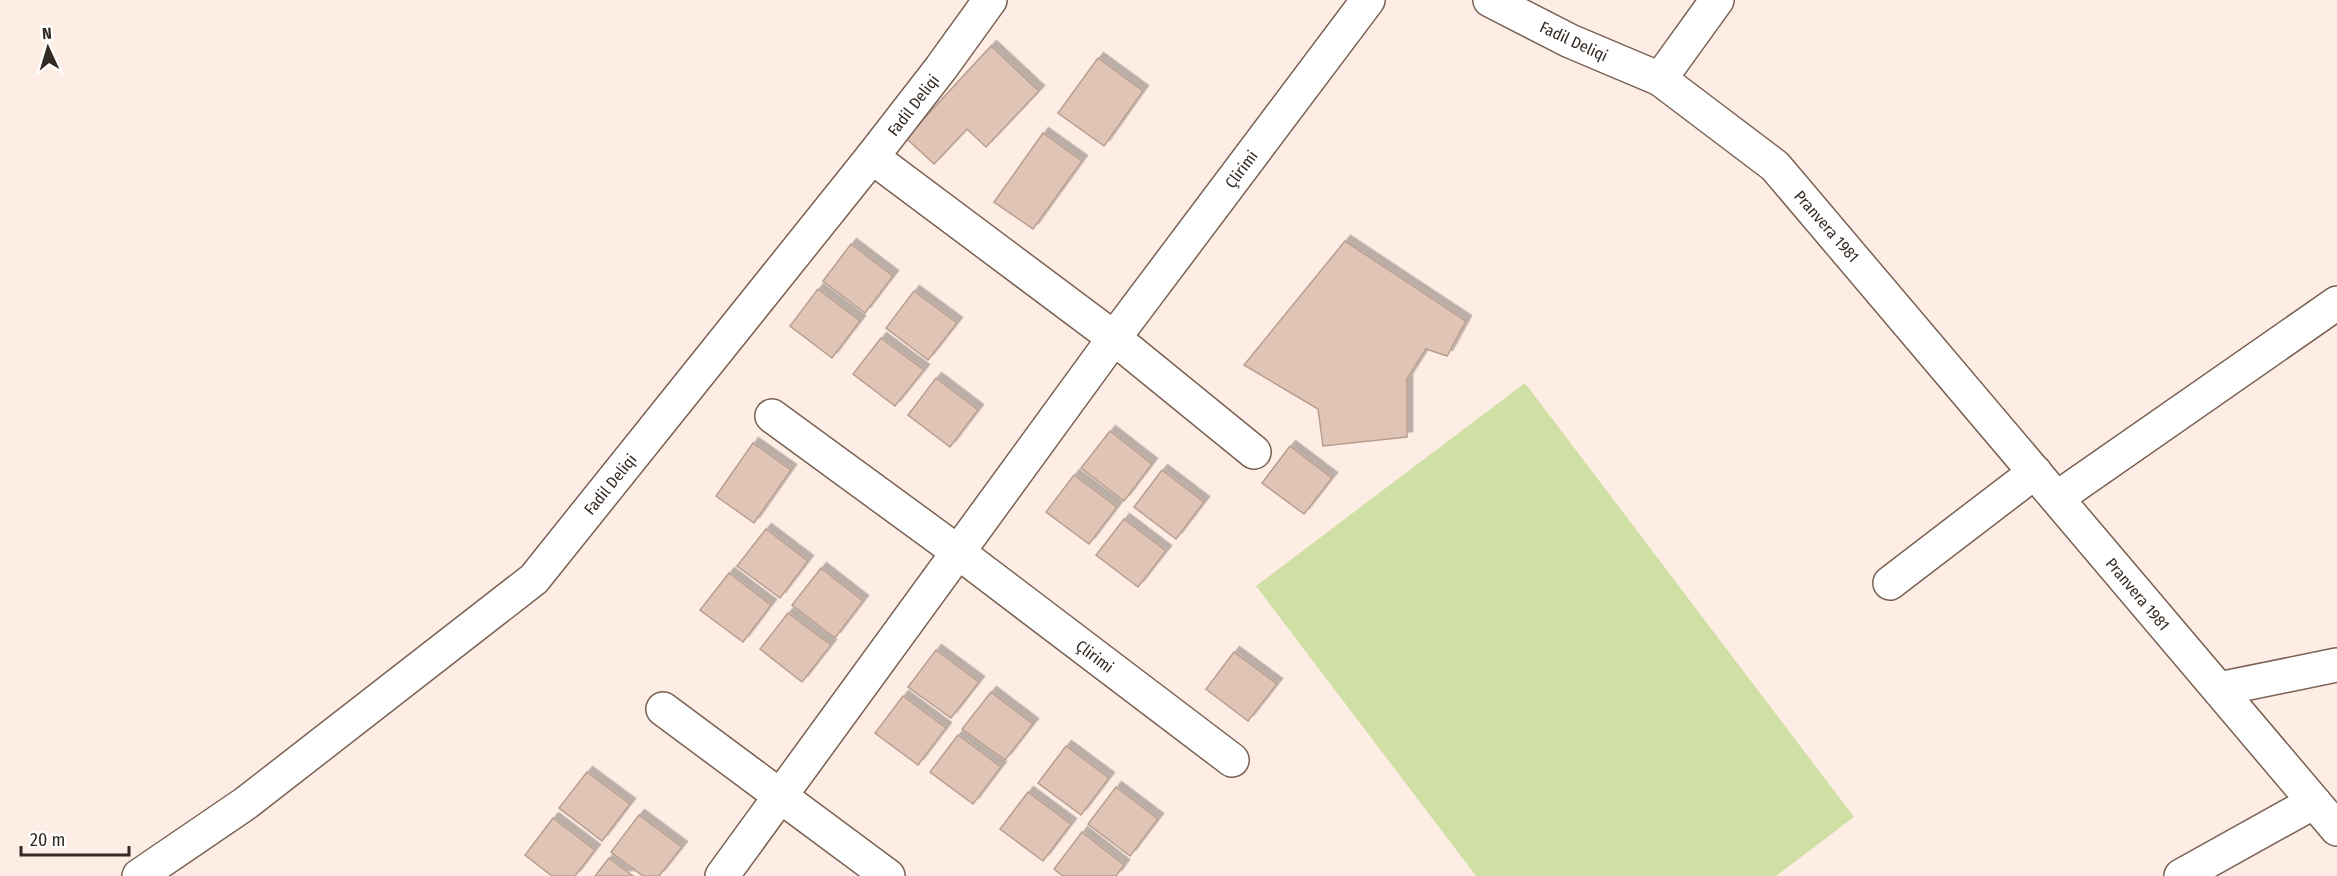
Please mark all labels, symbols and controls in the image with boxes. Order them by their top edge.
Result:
north arrow [18,18,78,78]
street label: Fadil Deliqi [1537,18,1611,65]
text: N [42,24,52,43]
street label: Fadil Deliqi [884,71,943,140]
street label: Çlirimi [1221,147,1262,192]
street label: Pranvera 1981 [1790,187,1863,266]
street label: Fadil Deliqi [580,450,641,518]
street label: Pranvera 1981 [2102,554,2173,634]
street label: Çlirimi [1072,636,1117,677]
scale bar [21,819,129,857]
text: 20 m [30,829,65,851]

